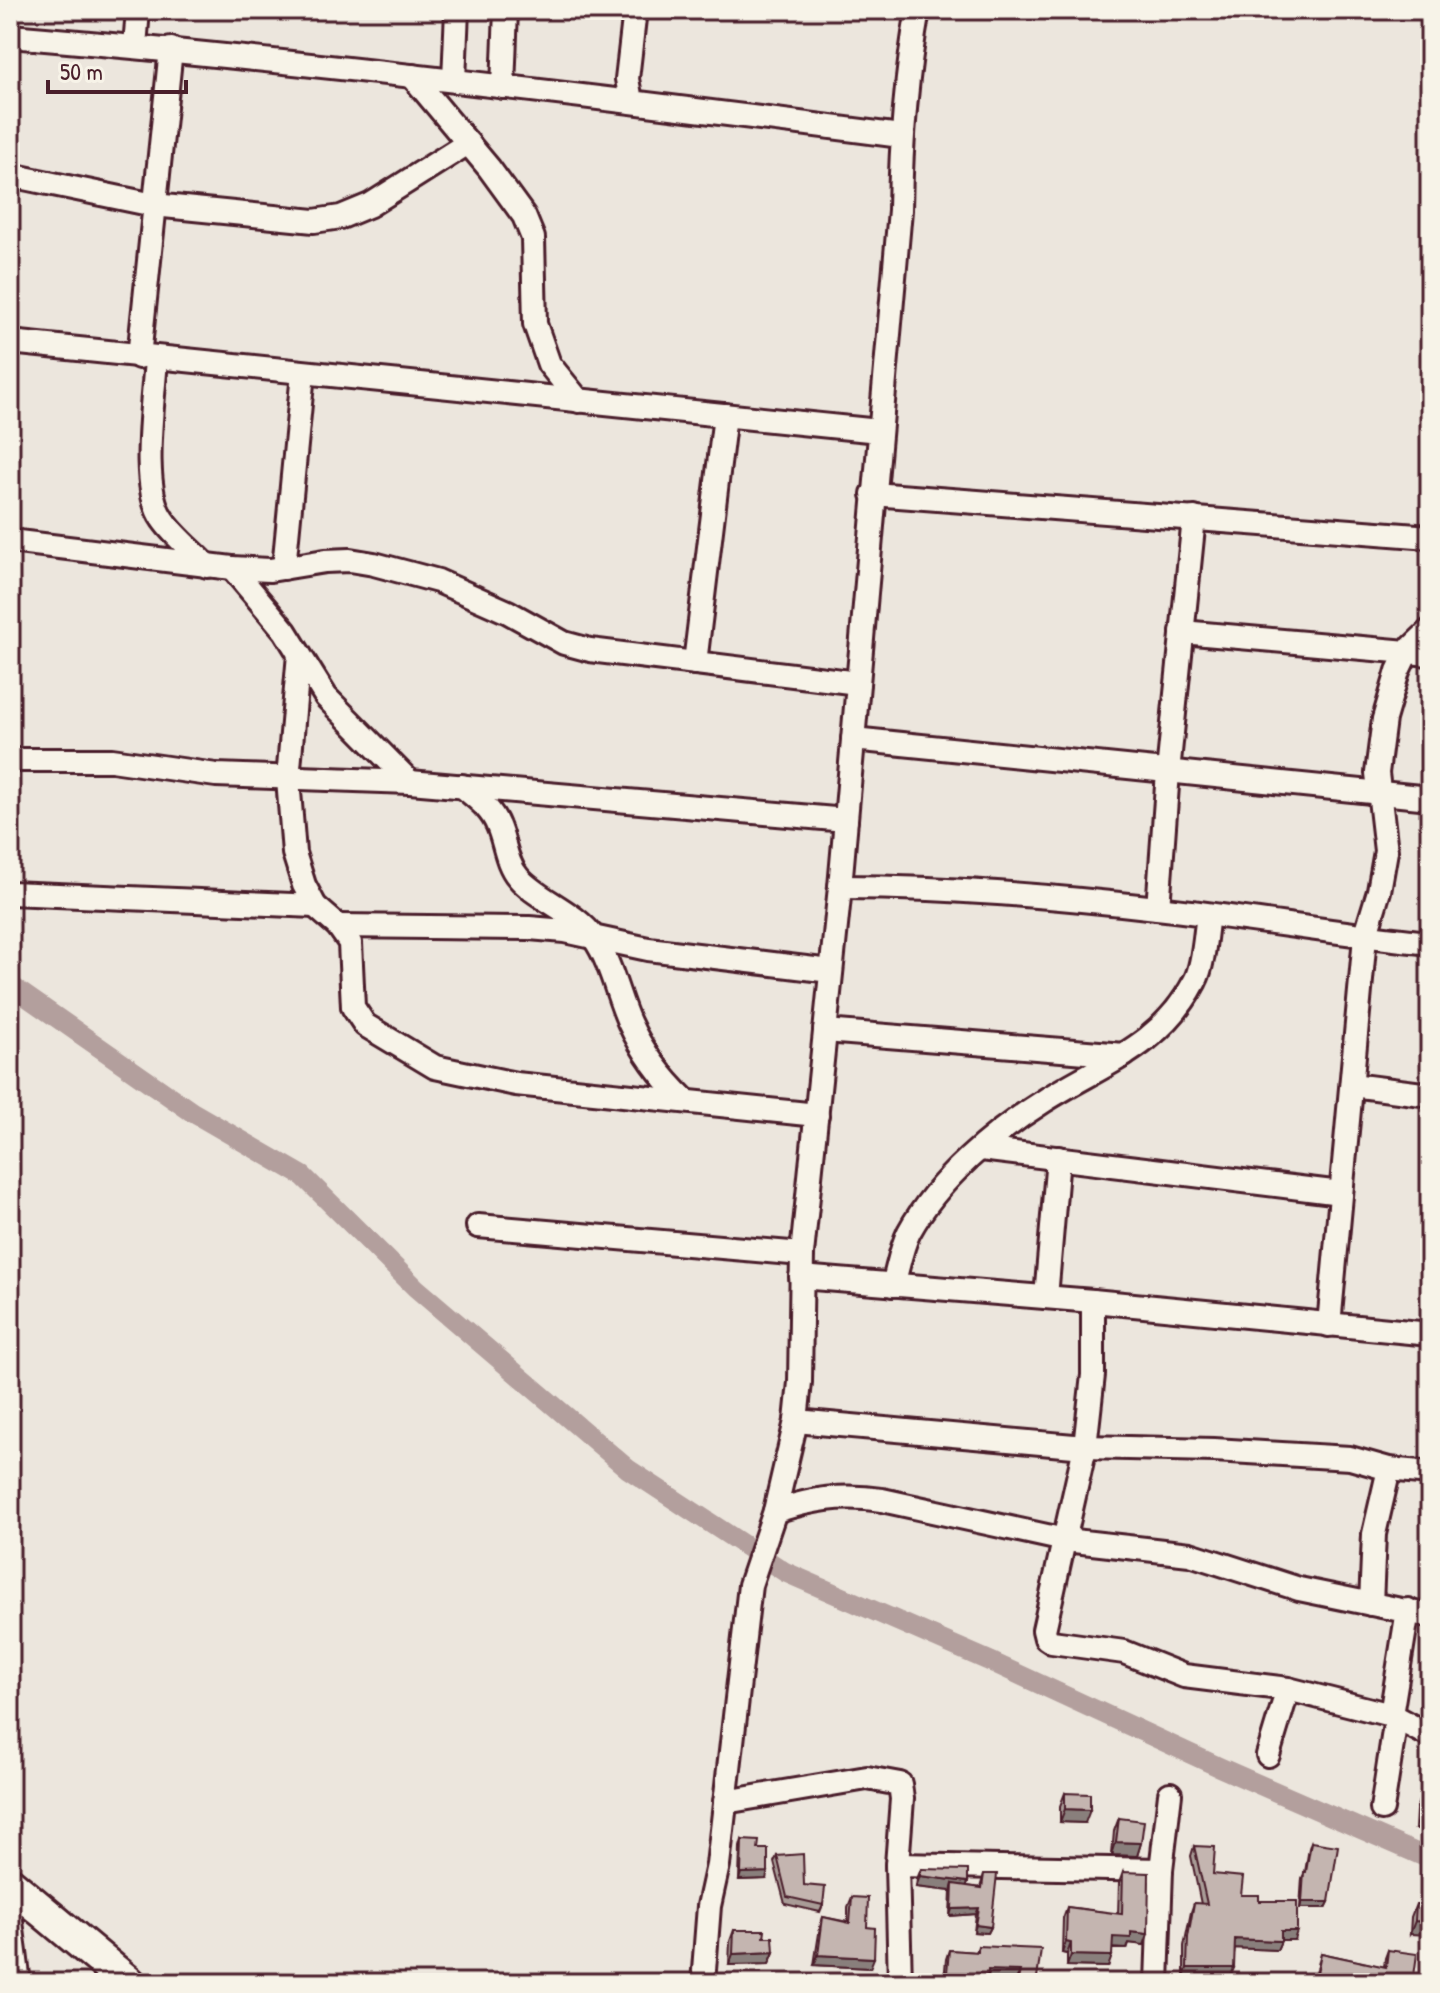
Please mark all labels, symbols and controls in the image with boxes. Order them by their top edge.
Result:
scale bar [48,44,186,94]
text: 50 m [60,55,103,87]

